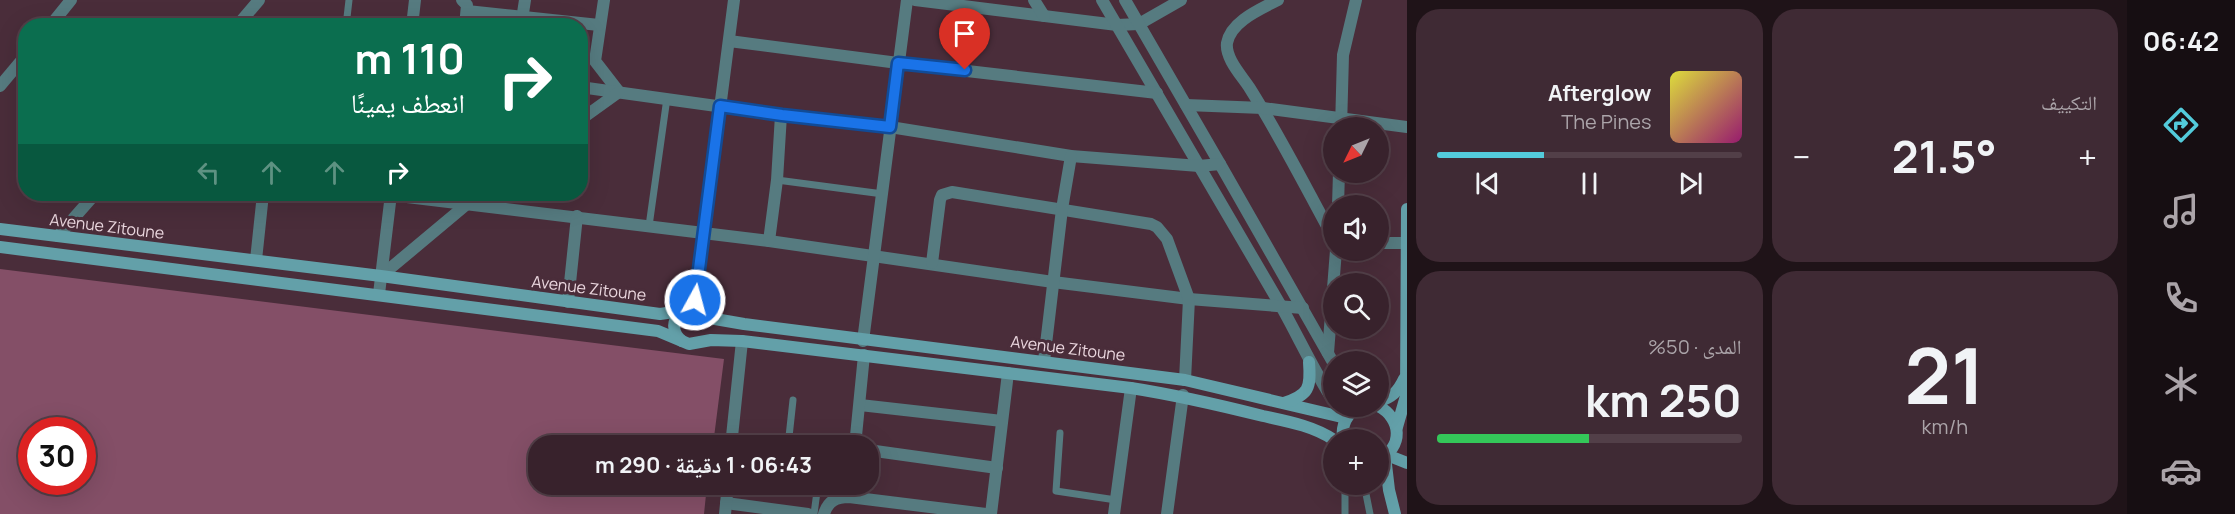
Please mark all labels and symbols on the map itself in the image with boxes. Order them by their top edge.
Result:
pin [939,8,990,70]
north arrow [1323,117,1389,183]
street label: Avenue Zitoune [48,208,166,244]
position arrow [663,268,727,332]
street label: Avenue Zitoune [530,270,648,306]
street label: Avenue Zitoune [1009,330,1127,366]
speed limit sign: 30 [18,417,96,495]

